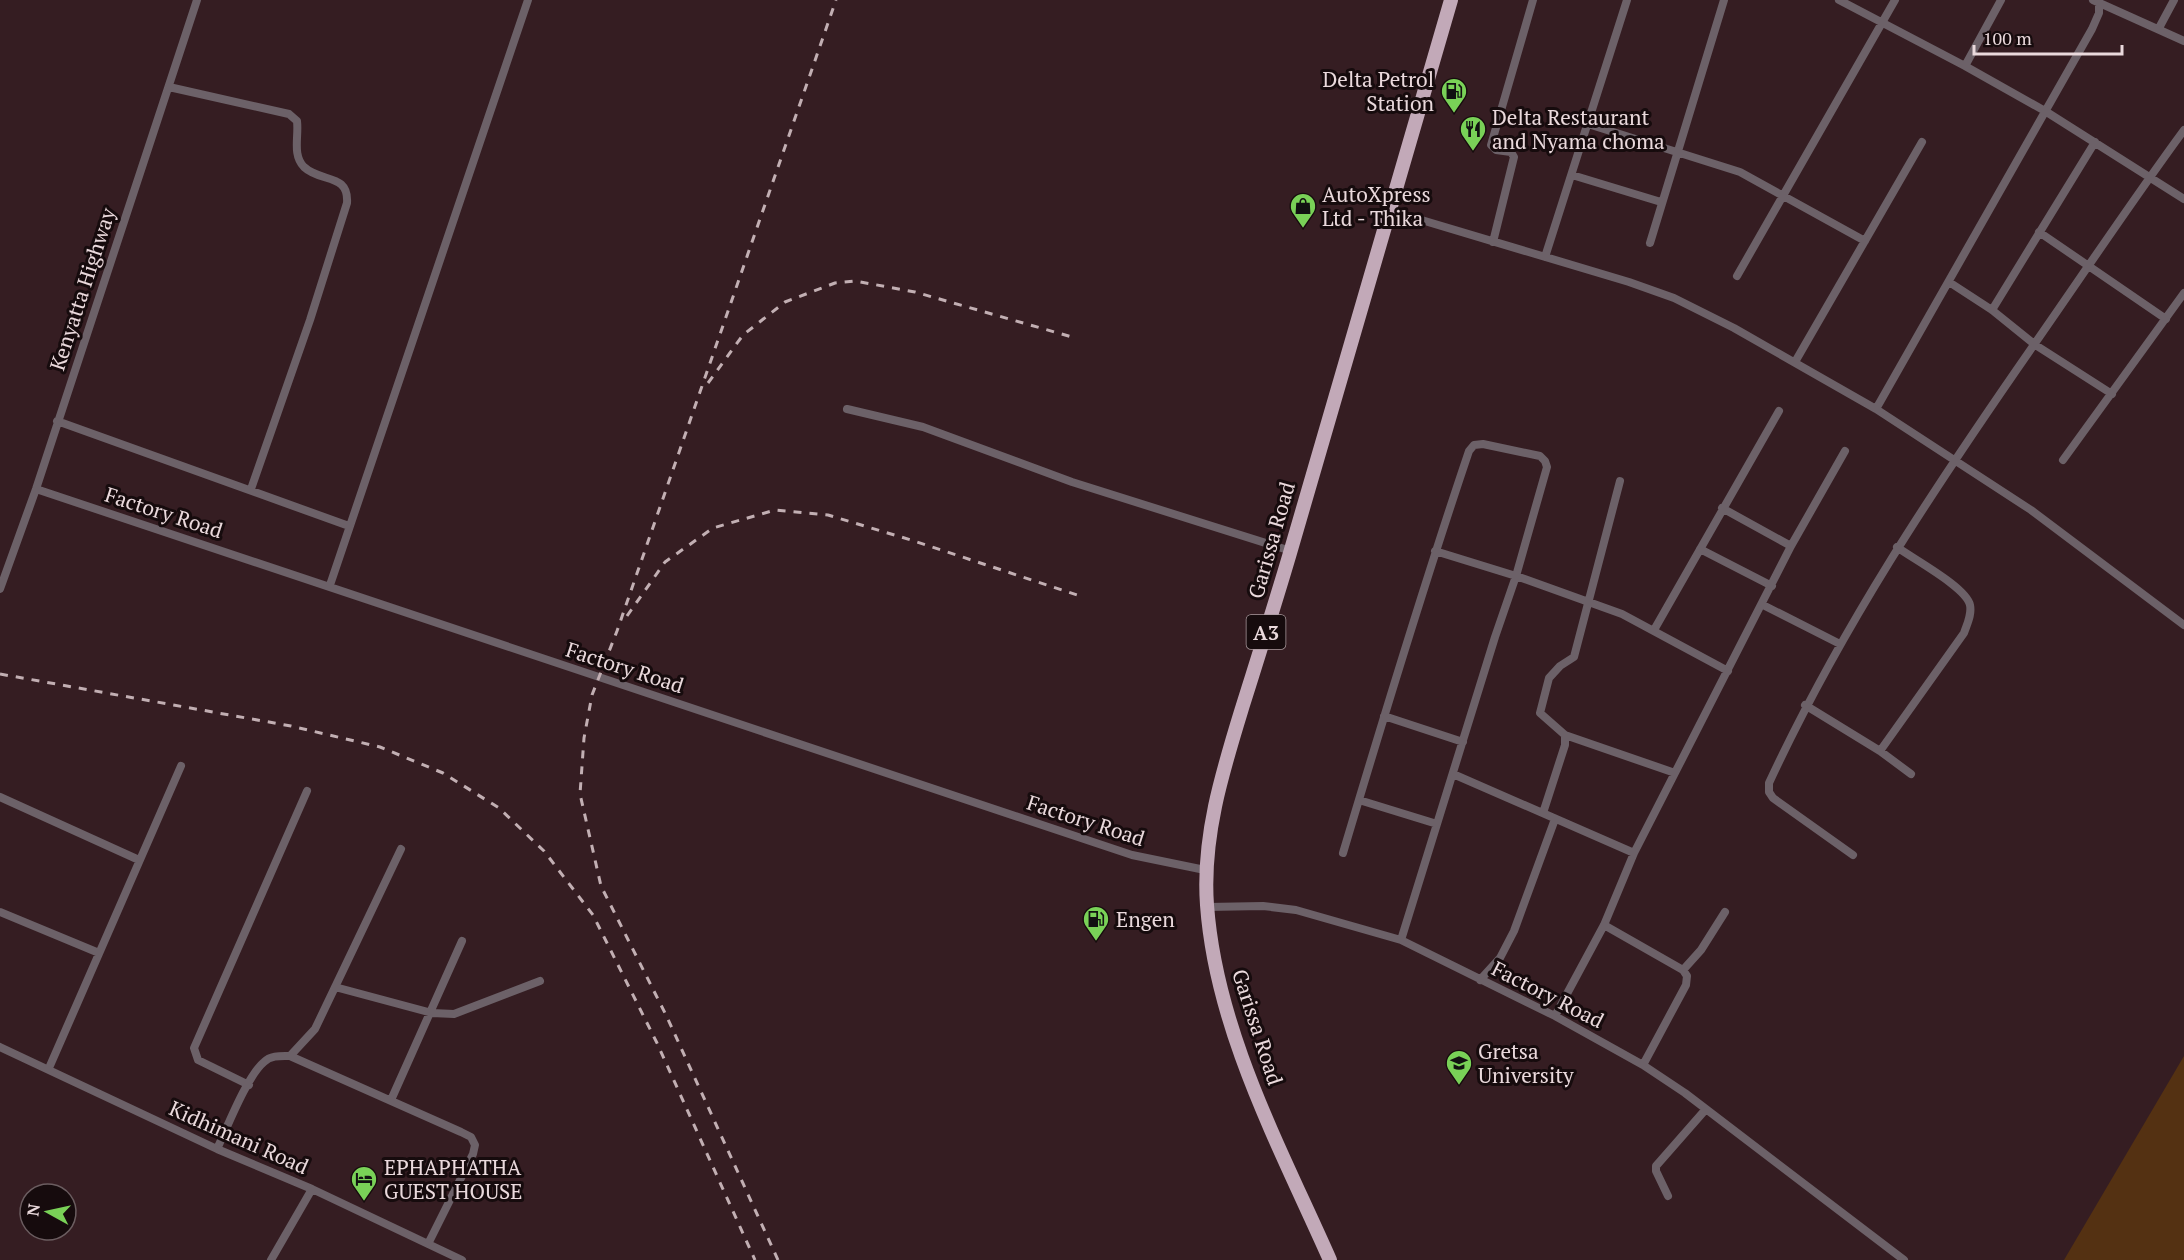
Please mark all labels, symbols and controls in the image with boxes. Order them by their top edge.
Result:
scale bar [1974,18,2122,56]
text: 100 m [1983,26,2032,50]
place label: Delta Petrol Station [1323,65,1435,117]
fuel station icon: Delta Petrol Station [1439,76,1469,114]
place label: Delta Restaurant and Nyama choma [1492,103,1665,155]
restaurant icon: Delta Restaurant and Nyama choma [1458,114,1488,152]
place label: AutoXpress Ltd - Thika [1322,180,1431,232]
shop icon: AutoXpress Ltd - Thika [1288,191,1318,229]
street label: Kenyatta Highway [42,204,122,374]
street label: Garissa Road [1241,478,1301,602]
street label: Factory Road [102,480,227,544]
road number: A3 [1246,615,1286,649]
street label: Factory Road [563,635,688,699]
street label: Factory Road [1024,788,1149,852]
fuel station icon: Engen [1081,904,1111,942]
place label: Engen [1116,905,1175,933]
street label: Factory Road [1487,954,1609,1034]
street label: Garissa Road [1226,966,1290,1089]
place label: Gretsa University [1478,1037,1574,1089]
school or university icon: Gretsa University [1444,1048,1474,1086]
street label: Kidhimani Road [165,1094,313,1180]
place label: EPHAPHATHA GUEST HOUSE [384,1153,523,1205]
hotel icon: EPHAPHATHA GUEST HOUSE [349,1164,379,1202]
north arrow [18,1182,78,1242]
text: N [21,1202,45,1217]

